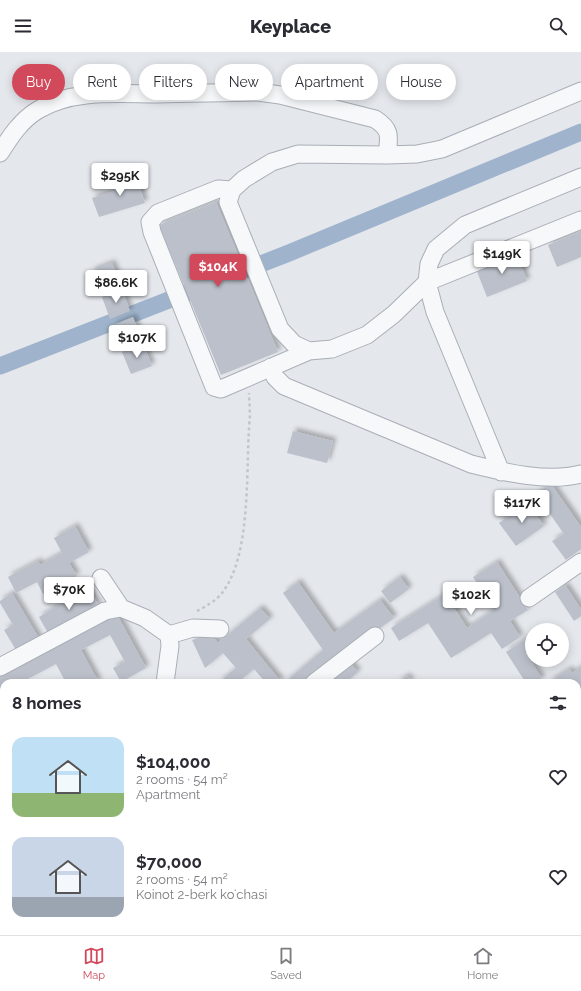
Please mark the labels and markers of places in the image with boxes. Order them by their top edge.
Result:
pin: $295K [92,163,148,197]
pin: $149K [474,241,530,275]
pin: $104K [190,254,246,288]
pin: $86.6K [83,270,149,304]
pin: $107K [109,325,165,359]
pin: $117K [494,490,550,524]
pin: $70K [45,577,93,611]
pin: $102K [443,582,499,616]

